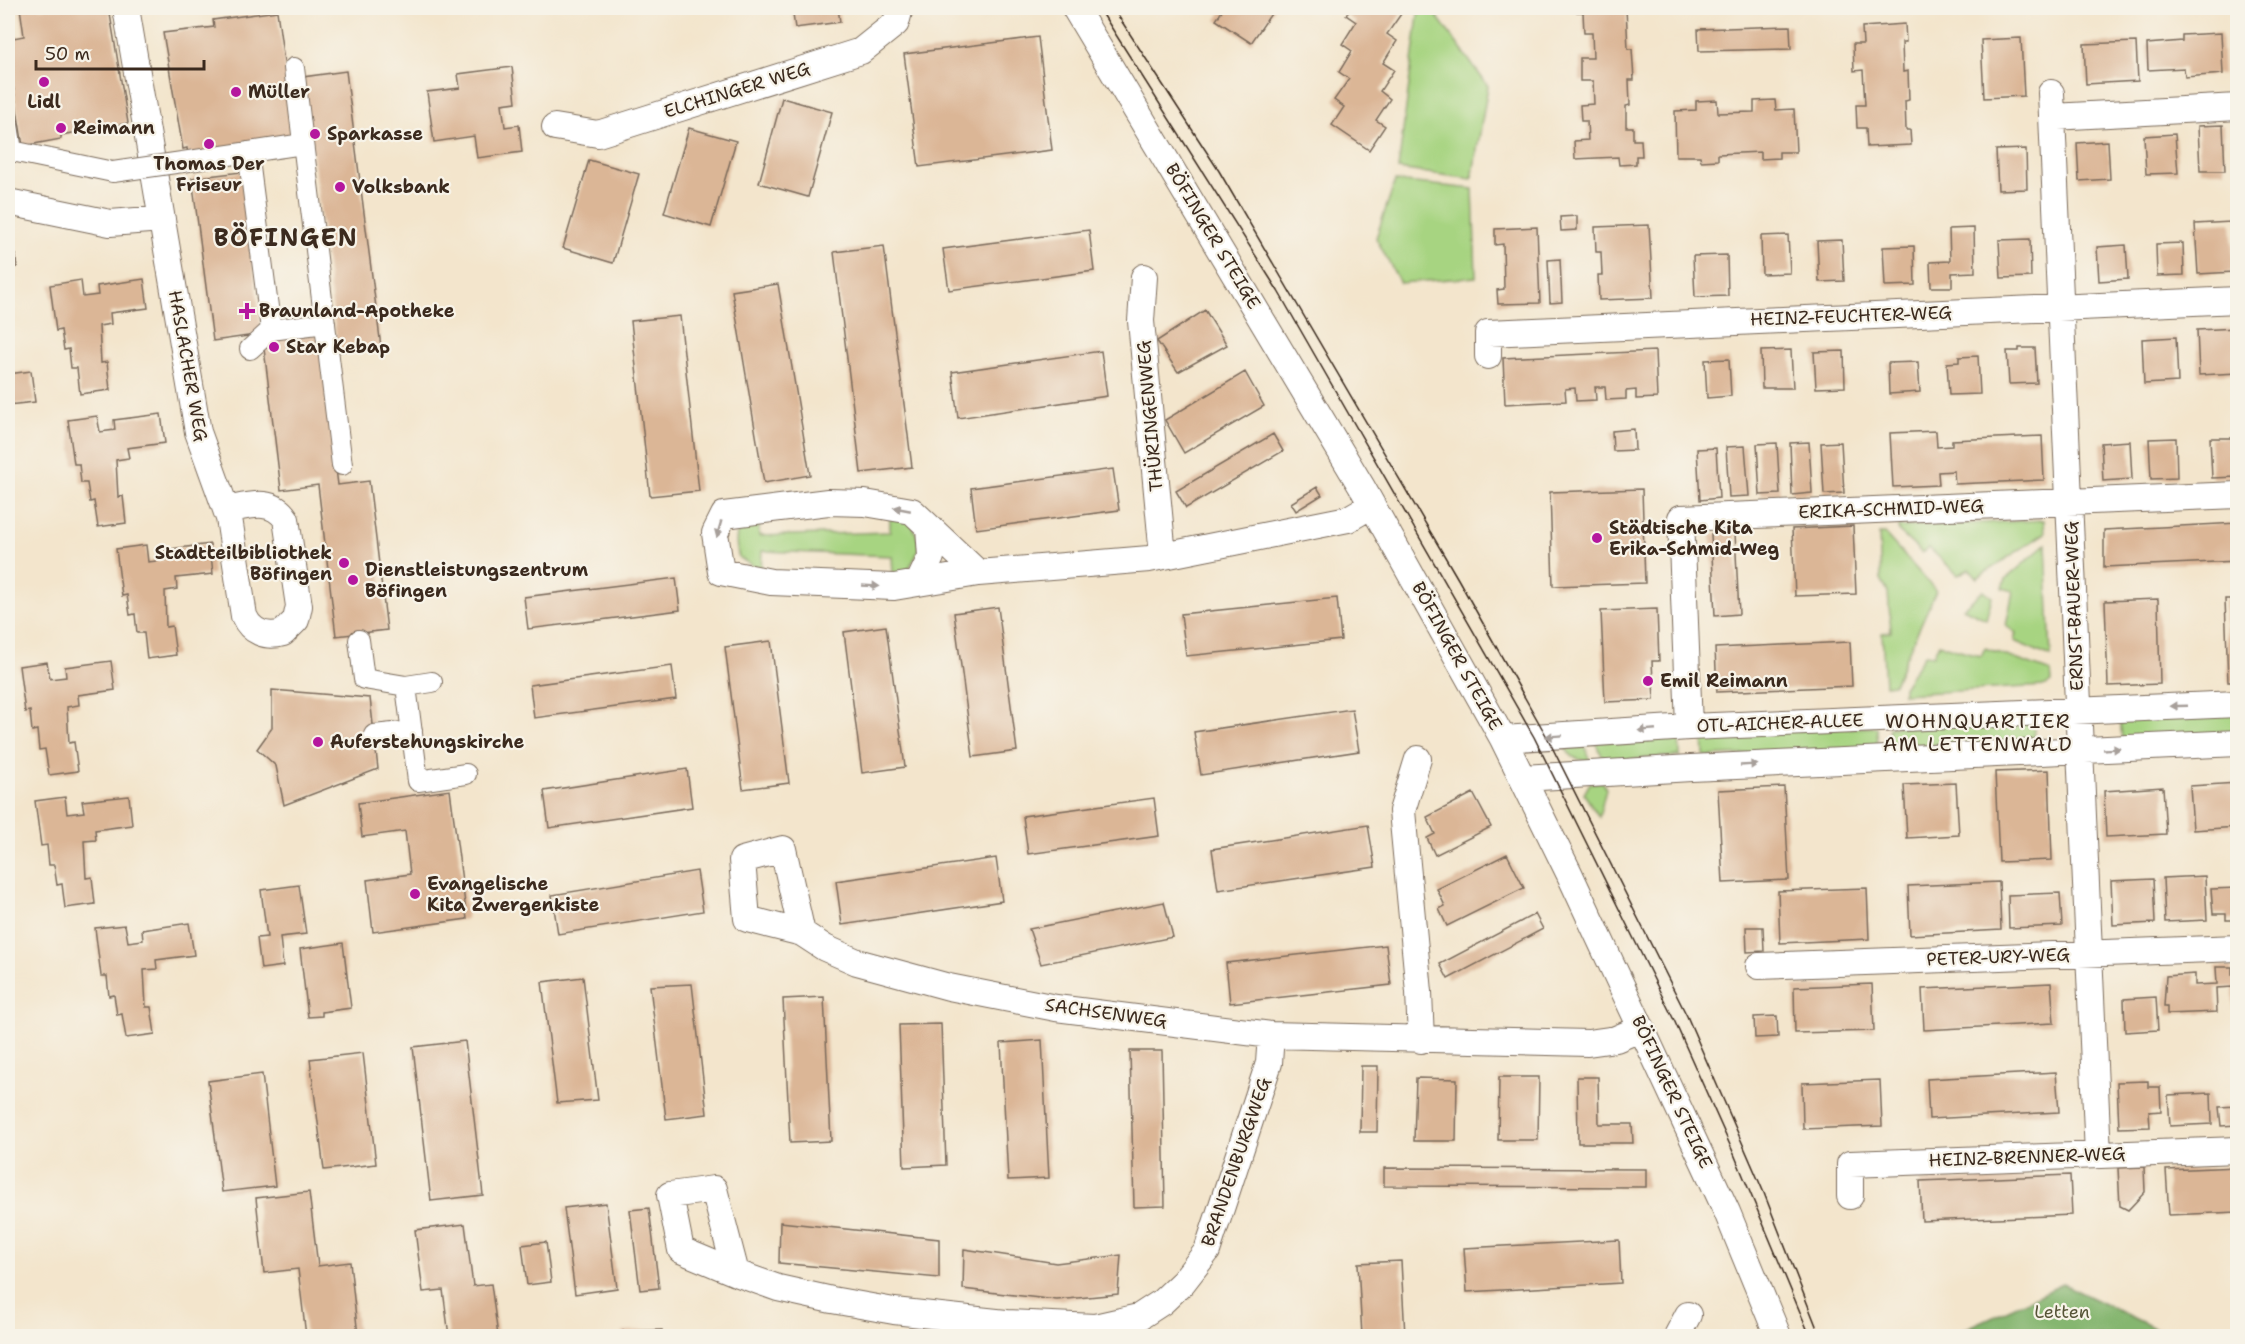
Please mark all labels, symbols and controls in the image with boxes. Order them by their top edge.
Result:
scale bar [36,33,204,71]
text: 50 m [45,42,90,66]
street label: ELCHINGER WEG [661,56,813,124]
marker: Lidl [37,75,51,89]
place label: Müller [248,80,310,104]
marker: Müller [229,85,243,99]
place label: Lidl [27,90,61,114]
place label: Reimann [73,116,155,140]
marker: Reimann [54,121,68,135]
place label: Sparkasse [327,122,423,146]
marker: Sparkasse [308,127,322,141]
marker: Thomas Der Friseur [202,137,216,151]
place label: Thomas Der Friseur [153,152,265,197]
street label: BÖFINGER STEIGE [1160,159,1266,313]
place label: Volksbank [352,175,450,199]
marker: Volksbank [333,180,347,194]
district label: BÖFINGEN [214,222,358,254]
street label: HASLACHER WEG [163,288,213,444]
place label: Braunland-Apotheke [259,299,455,323]
street label: HEINZ-FEUCHTER-WEG [1750,300,1953,332]
marker: Braunland-Apotheke [240,304,254,318]
place label: Star Kebap [286,335,390,359]
street label: THÜRINGENWEG [1131,339,1169,493]
marker: Star Kebap [267,340,281,354]
street label: ERIKA-SCHMID-WEG [1798,494,1985,524]
one-way arrow [892,504,911,513]
place label: Städtische Kita Erika-Schmid-Weg [1609,516,1779,561]
one-way arrow [714,520,723,538]
street label: ERNST-BAUER-WEG [2059,520,2089,691]
marker: Städtische Kita Erika-Schmid-Weg [1590,531,1604,545]
place label: Stadtteilbibliothek Böfingen [155,541,332,586]
marker: Stadtteilbibliothek Böfingen [337,556,351,570]
place label: Dienstleistungszentrum Böfingen [365,558,589,603]
marker: Dienstleistungszentrum Böfingen [346,573,360,587]
street label: BÖFINGER STEIGE [1406,578,1508,734]
one-way arrow [861,581,880,591]
place label: Emil Reimann [1660,669,1788,693]
marker: Emil Reimann [1641,674,1655,688]
one-way arrow [2170,701,2189,711]
street label: OTL-AICHER-ALLEE [1696,708,1864,738]
district label: WOHNQUARTIER AM LETTENWALD [1883,708,2073,757]
one-way arrow [1638,725,1657,735]
place label: Auferstehungskirche [330,730,524,754]
one-way arrow [1545,732,1564,741]
marker: Auferstehungskirche [311,735,325,749]
one-way arrow [2102,744,2121,753]
one-way arrow [1740,761,1759,770]
place label: Evangelische Kita Zwergenkiste [427,872,600,917]
marker: Evangelische Kita Zwergenkiste [408,887,422,901]
street label: PETER-URY-WEG [1926,942,2071,971]
street label: SACHSENWEG [1043,993,1169,1033]
street label: BÖFINGER STEIGE [1626,1012,1718,1172]
street label: BRANDENBURGWEG [1196,1074,1276,1250]
street label: HEINZ-BRENNER-WEG [1928,1142,2126,1172]
park label: Letten [2034,1300,2090,1324]

